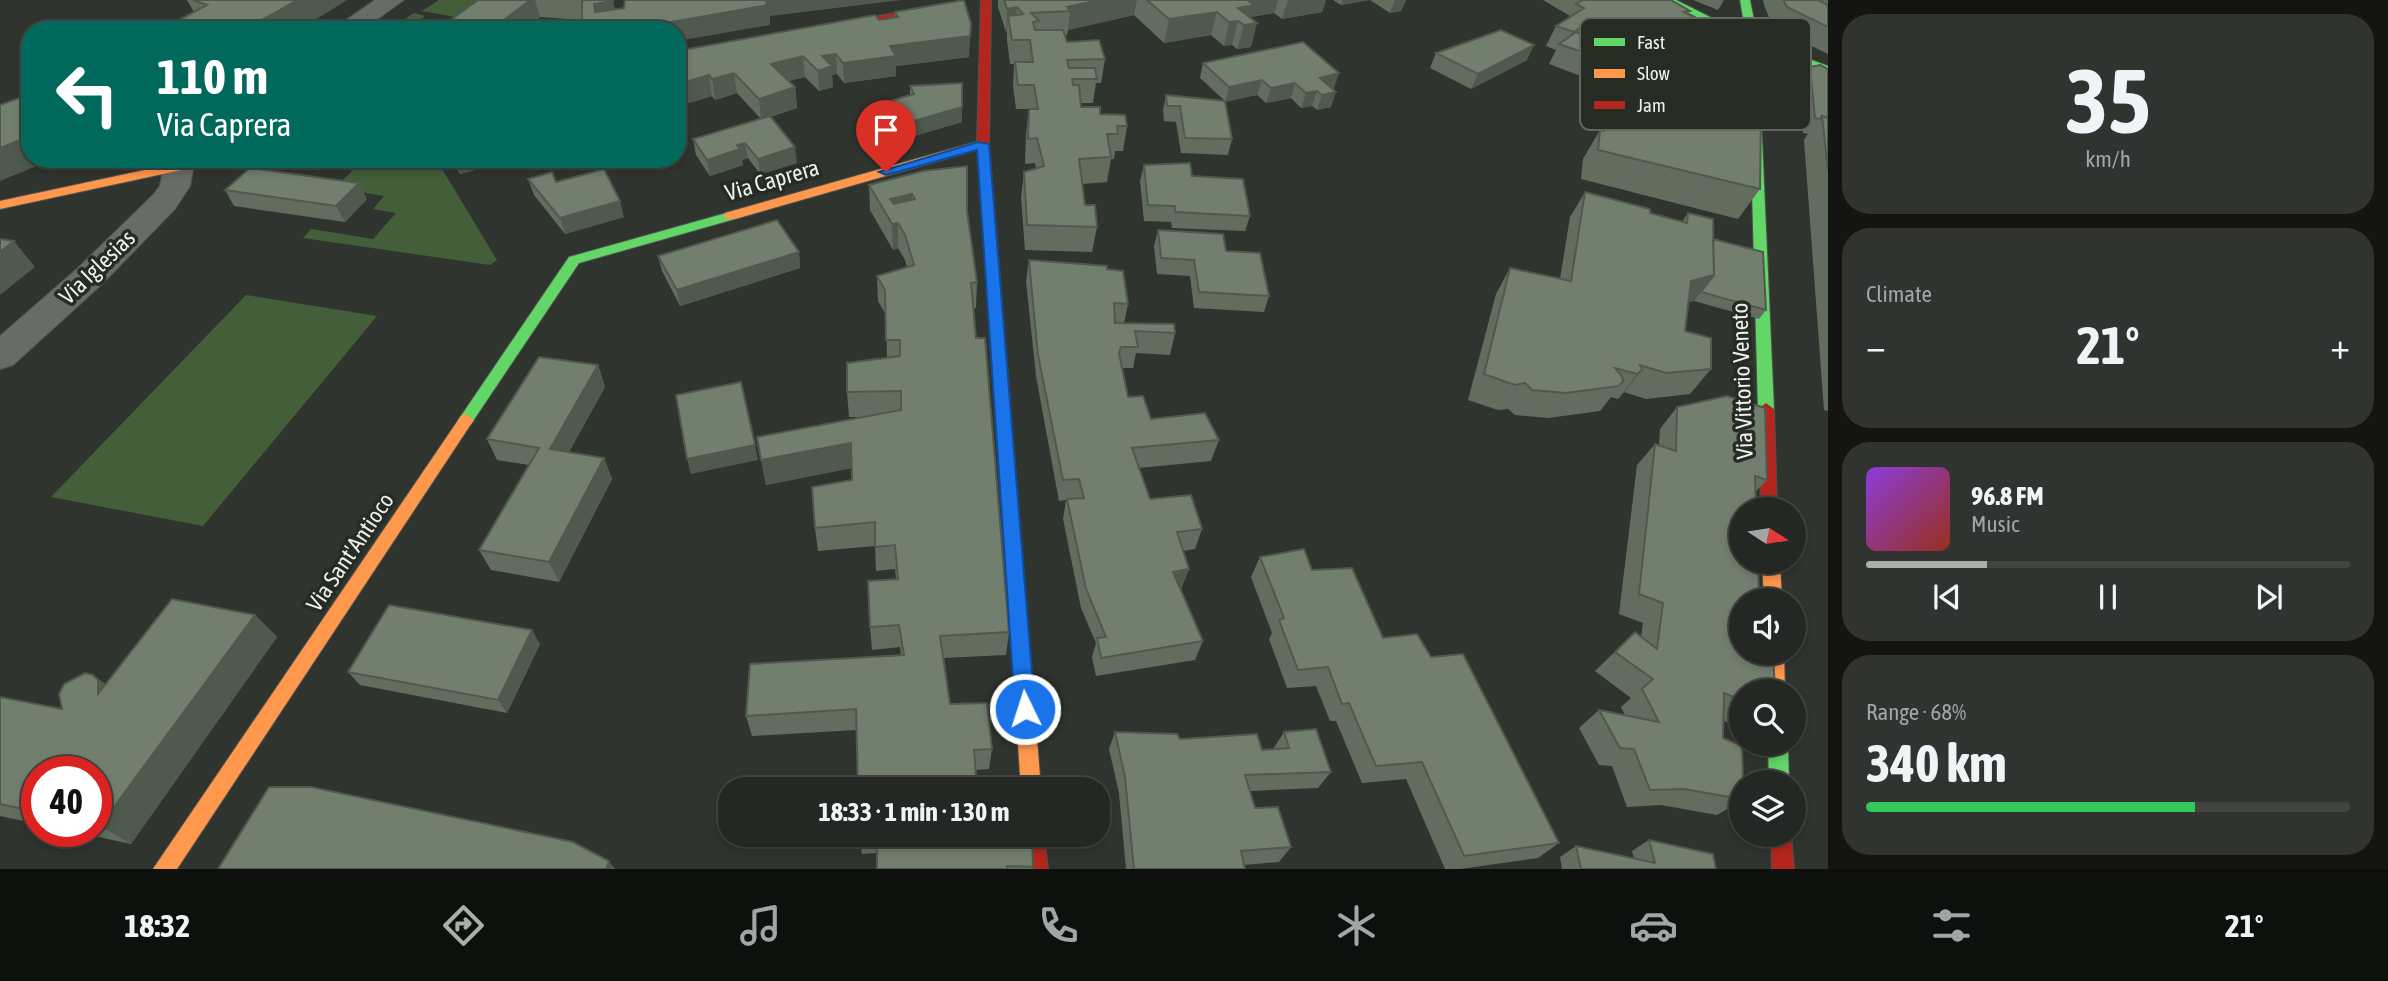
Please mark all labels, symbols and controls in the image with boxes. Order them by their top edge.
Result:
legend [1580,18,1811,130]
text: Fast [1637,31,1665,53]
text: 110 m [157,48,268,104]
text: 35 [2065,48,2151,152]
icon: left [42,49,133,140]
text: Slow [1637,62,1671,84]
text: Jam [1637,94,1666,116]
pin [856,100,916,172]
text: Via Caprera [157,106,291,143]
icon: arrive [867,111,905,149]
text: km/h [2085,146,2131,172]
street label: Via Caprera [722,154,822,206]
street label: Via Iglesias [54,225,140,309]
text: Climate [1866,281,1932,307]
street label: Via Vittorio Veneto [1726,302,1758,460]
text: 21° [2076,315,2140,375]
text: − [1866,324,1886,367]
text: + [2330,324,2350,367]
text: 96.8 FM [1971,481,2044,511]
street label: Via Sant'Antioco [301,488,399,616]
north arrow [1729,497,1806,574]
map controls [1729,497,1806,847]
text: Music [1971,511,2019,537]
icon: previous [1928,578,1966,616]
icon: pause [2089,578,2127,616]
icon: next [2250,578,2288,616]
button: sound [1729,588,1806,665]
position arrow [988,672,1062,746]
button: search [1729,679,1806,756]
text: Range · 68% [1866,699,1966,725]
text: 340 km [1866,733,2007,793]
speed limit sign: 40 [21,756,112,847]
button: layers [1729,770,1806,847]
text: 18:33 · 1 min · 130 m [819,797,1009,827]
icon: directions [439,901,488,950]
icon: music [736,901,785,950]
icon: phone [1034,901,1083,950]
icon: climate [1332,901,1381,950]
icon: car [1629,901,1678,950]
icon: filters [1927,901,1976,950]
text: 18:32 [124,907,190,944]
text: 21° [2225,907,2264,944]

